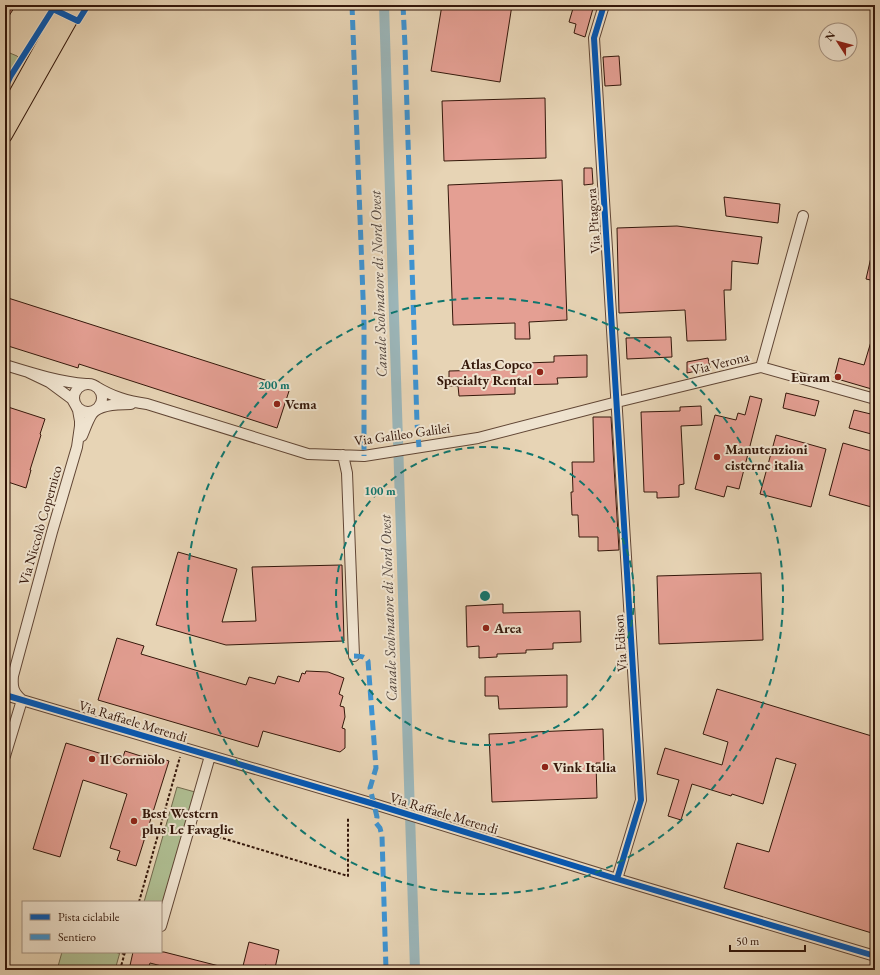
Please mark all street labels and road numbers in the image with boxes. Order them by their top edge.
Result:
street label: Via Pitagora [582,187,604,254]
street label: Via Verona [689,347,751,379]
street label: Via Galileo Galilei [353,418,452,450]
street label: Via Niccolò Copernico [14,463,66,587]
street label: Via Edison [609,613,631,672]
street label: Via Raffaele Merendi [76,696,190,746]
street label: Via Raffaele Merendi [387,788,501,838]

